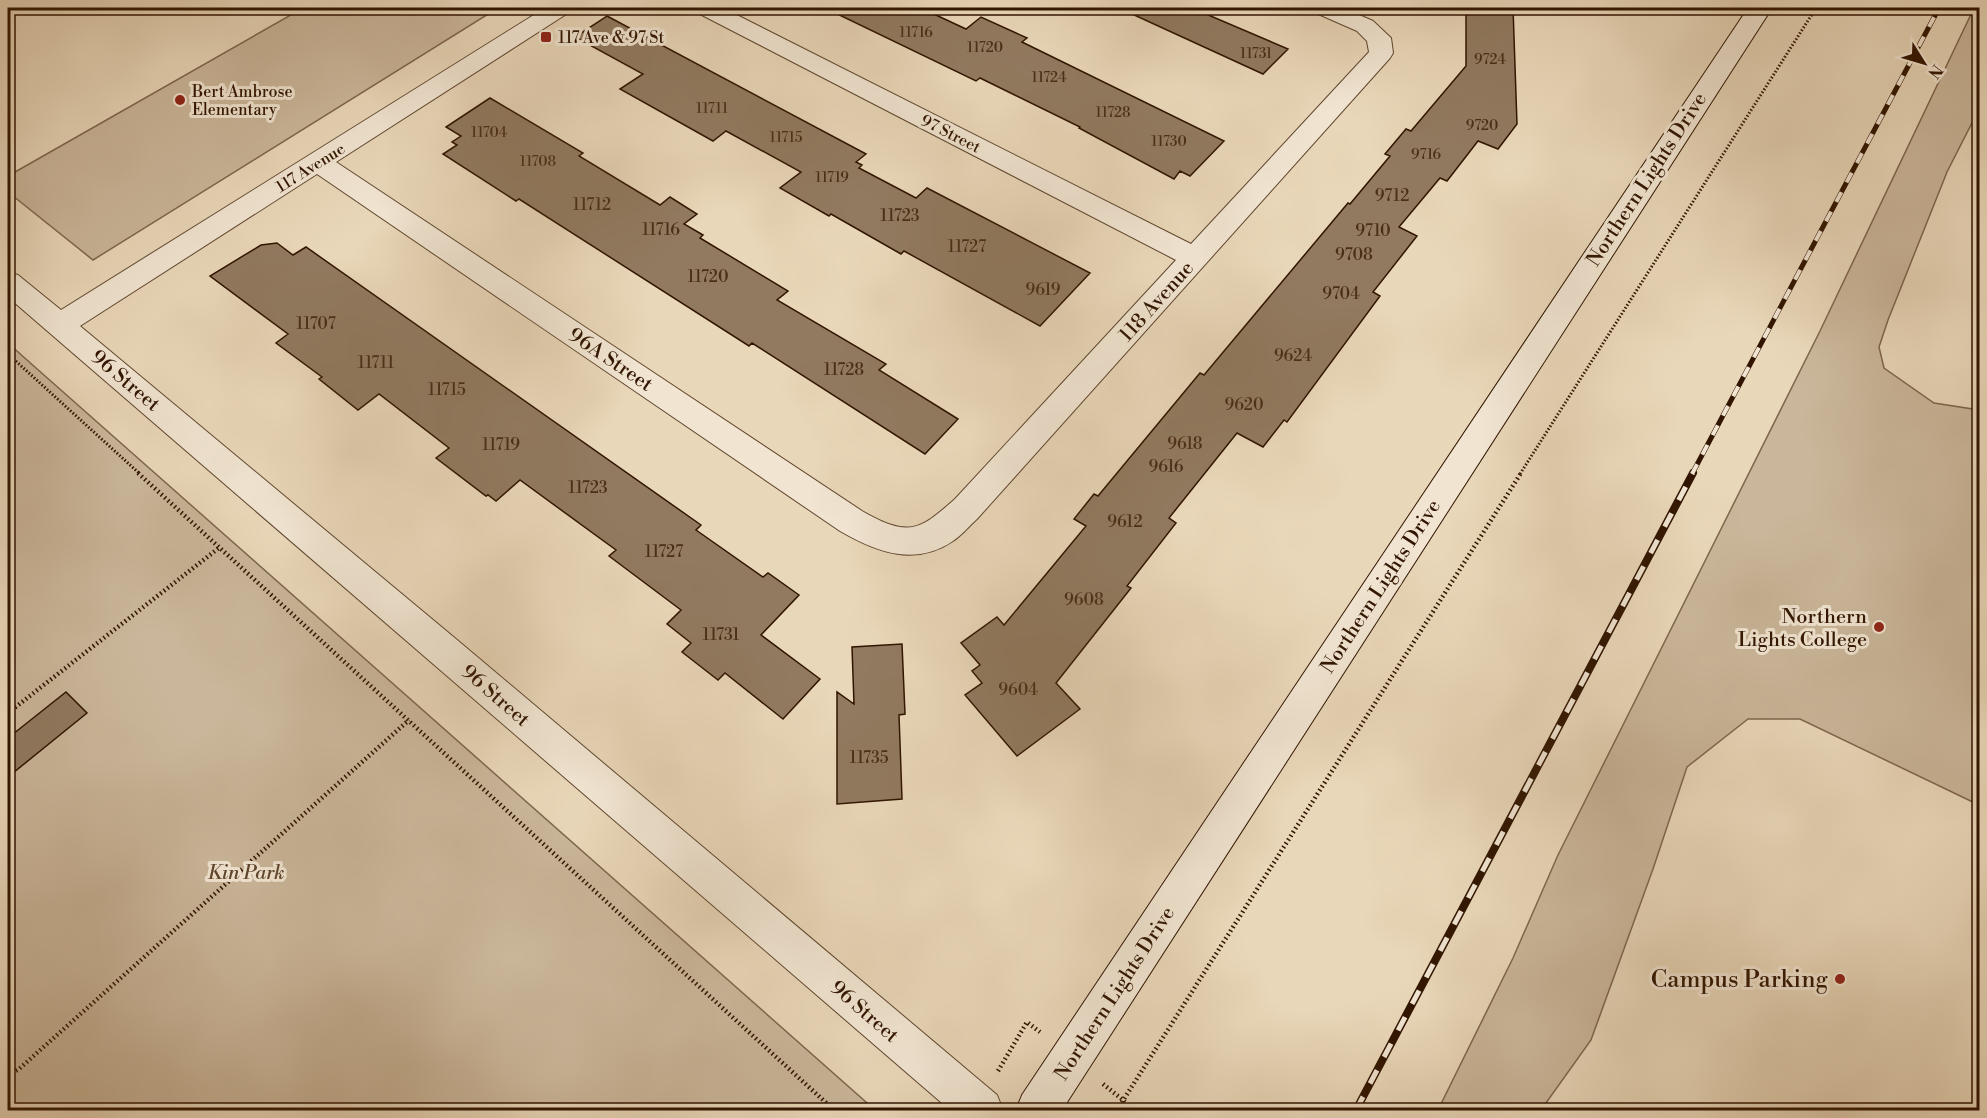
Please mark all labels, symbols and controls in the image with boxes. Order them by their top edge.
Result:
house number: 11716 [899,24,933,42]
place label: 117 Ave & 97 St [558,28,664,48]
marker: 117 Ave & 97 St [539,30,553,44]
north arrow [1894,33,1954,93]
house number: 11720 [967,39,1003,57]
house number: 11731 [1240,45,1272,63]
house number: 9724 [1474,51,1506,69]
text: N [1923,60,1947,83]
house number: 11724 [1031,69,1067,87]
place label: Bert Ambrose Elementary [191,82,293,120]
street label: Northern Lights Drive [1582,88,1713,272]
marker: Bert Ambrose Elementary [173,93,187,107]
house number: 11711 [696,100,728,118]
house number: 11728 [1095,104,1131,122]
street label: 97 Street [917,110,984,158]
house number: 9720 [1466,117,1498,135]
house number: 11704 [471,124,507,142]
house number: 11715 [769,129,803,147]
house number: 11730 [1151,133,1187,151]
street label: 117 Avenue [272,139,349,197]
house number: 9716 [1411,146,1442,164]
house number: 11708 [520,153,556,171]
house number: 11719 [815,169,849,187]
house number: 9712 [1375,186,1409,206]
house number: 11712 [573,195,611,215]
house number: 11723 [880,206,920,226]
house number: 11716 [642,220,680,240]
house number: 9710 [1355,221,1391,241]
house number: 11727 [948,237,986,257]
house number: 9708 [1335,245,1373,265]
street label: 118 Avenue [1114,257,1200,347]
house number: 11720 [687,267,729,287]
house number: 9619 [1026,280,1061,300]
house number: 9704 [1322,284,1360,304]
house number: 11707 [296,314,336,334]
street label: 96A Street [563,323,657,398]
street label: 96 Street [85,345,165,417]
house number: 9624 [1274,346,1313,366]
house number: 11711 [358,353,394,373]
house number: 11728 [824,360,864,380]
house number: 11715 [428,380,466,400]
house number: 9620 [1224,395,1264,415]
house number: 9618 [1167,434,1203,454]
house number: 11719 [482,435,520,455]
house number: 9616 [1149,457,1184,477]
house number: 11723 [568,478,608,498]
street label: Northern Lights Drive [1316,495,1447,679]
house number: 9612 [1107,512,1143,532]
house number: 11727 [645,542,683,562]
house number: 9608 [1064,590,1104,610]
place label: Northern Lights College [1738,605,1867,653]
marker: Northern Lights College [1872,620,1886,634]
house number: 11731 [703,625,739,645]
street label: 96 Street [456,660,534,733]
house number: 9604 [998,680,1038,700]
house number: 11735 [849,748,889,768]
park label: Kin Park [207,861,285,886]
street label: Northern Lights Drive [1050,902,1181,1086]
place label: Campus Parking [1651,965,1829,995]
marker: Campus Parking [1833,972,1847,986]
street label: 96 Street [825,976,903,1049]

